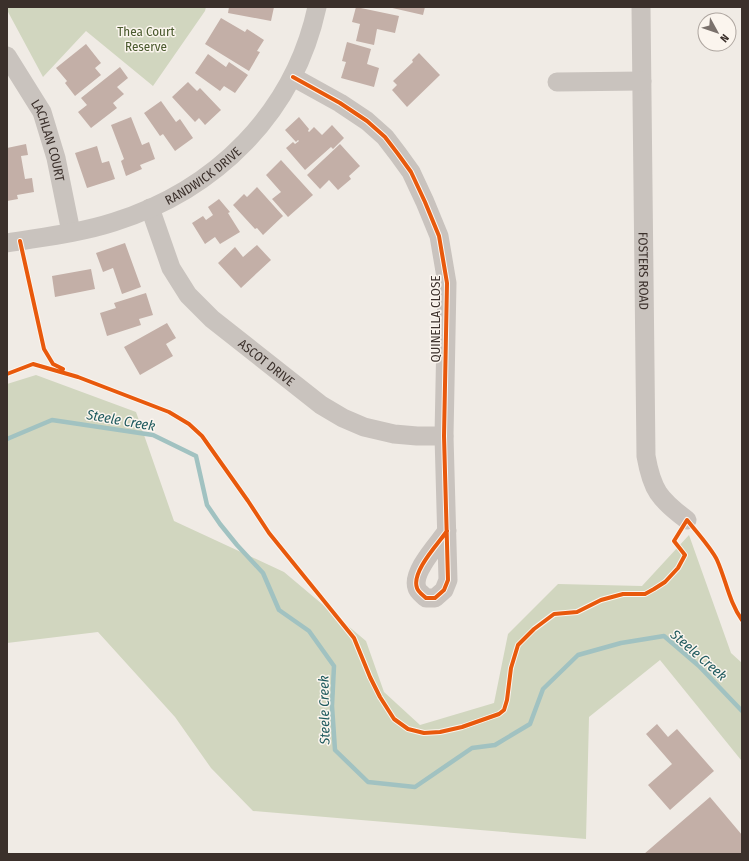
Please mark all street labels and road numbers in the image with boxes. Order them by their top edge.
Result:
street label: LACHLAN COURT [28,97,68,183]
street label: RANDWICK DRIVE [162,144,244,208]
street label: FOSTERS ROAD [636,232,651,310]
street label: QUINELLA CLOSE [428,275,443,363]
street label: ASCOT DRIVE [235,336,297,389]

